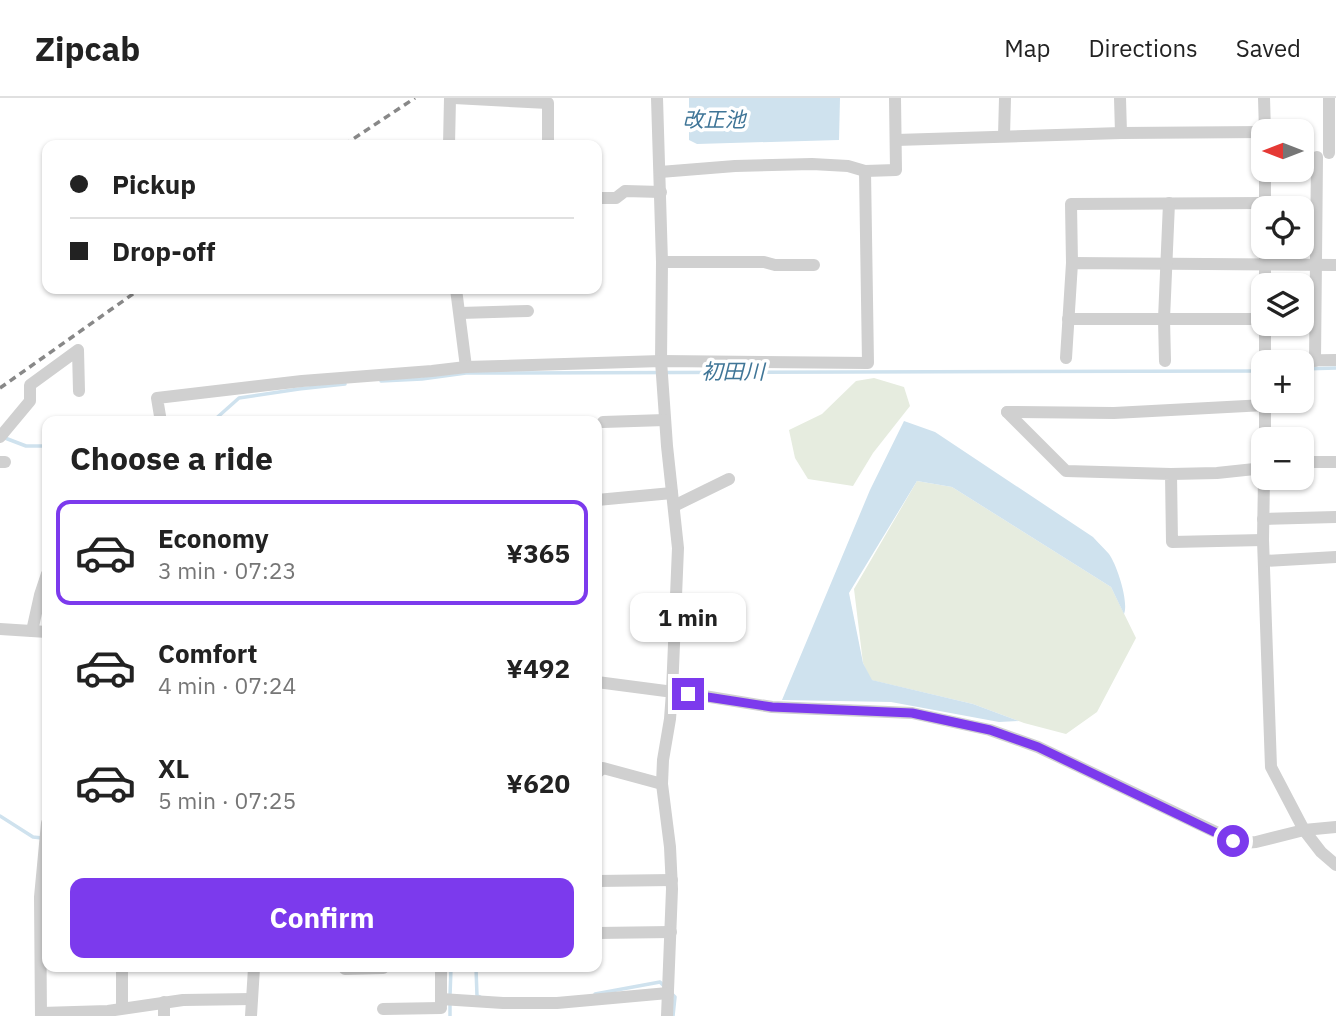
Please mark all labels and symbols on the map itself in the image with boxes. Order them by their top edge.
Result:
water label: 改正池 [683,105,747,133]
north arrow [1251,119,1314,182]
water label: 初田川 [702,357,766,385]
callout: 1 min [630,592,746,642]
route end [672,678,704,710]
route start [1217,825,1249,857]

